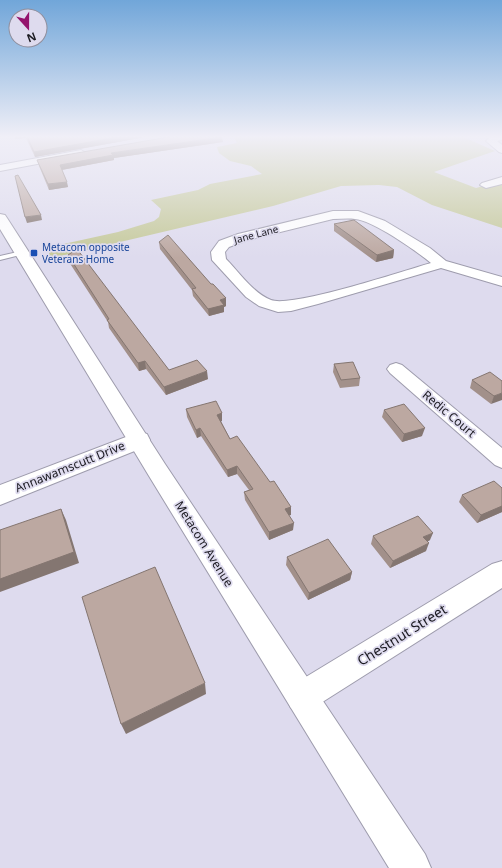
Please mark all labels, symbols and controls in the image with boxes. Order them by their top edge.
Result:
north arrow [8,8,48,48]
text: N [25,29,39,46]
street label: Jane Lane [231,221,280,247]
place label: Metacom opposite Veterans Home [42,240,130,266]
marker: Metacom opposite Veterans Home [29,248,39,258]
street label: Redic Court [419,386,480,441]
street label: Annawamscutt Drive [12,437,127,496]
street label: Metacom Avenue [171,498,238,590]
street label: Chestnut Street [353,599,450,670]

